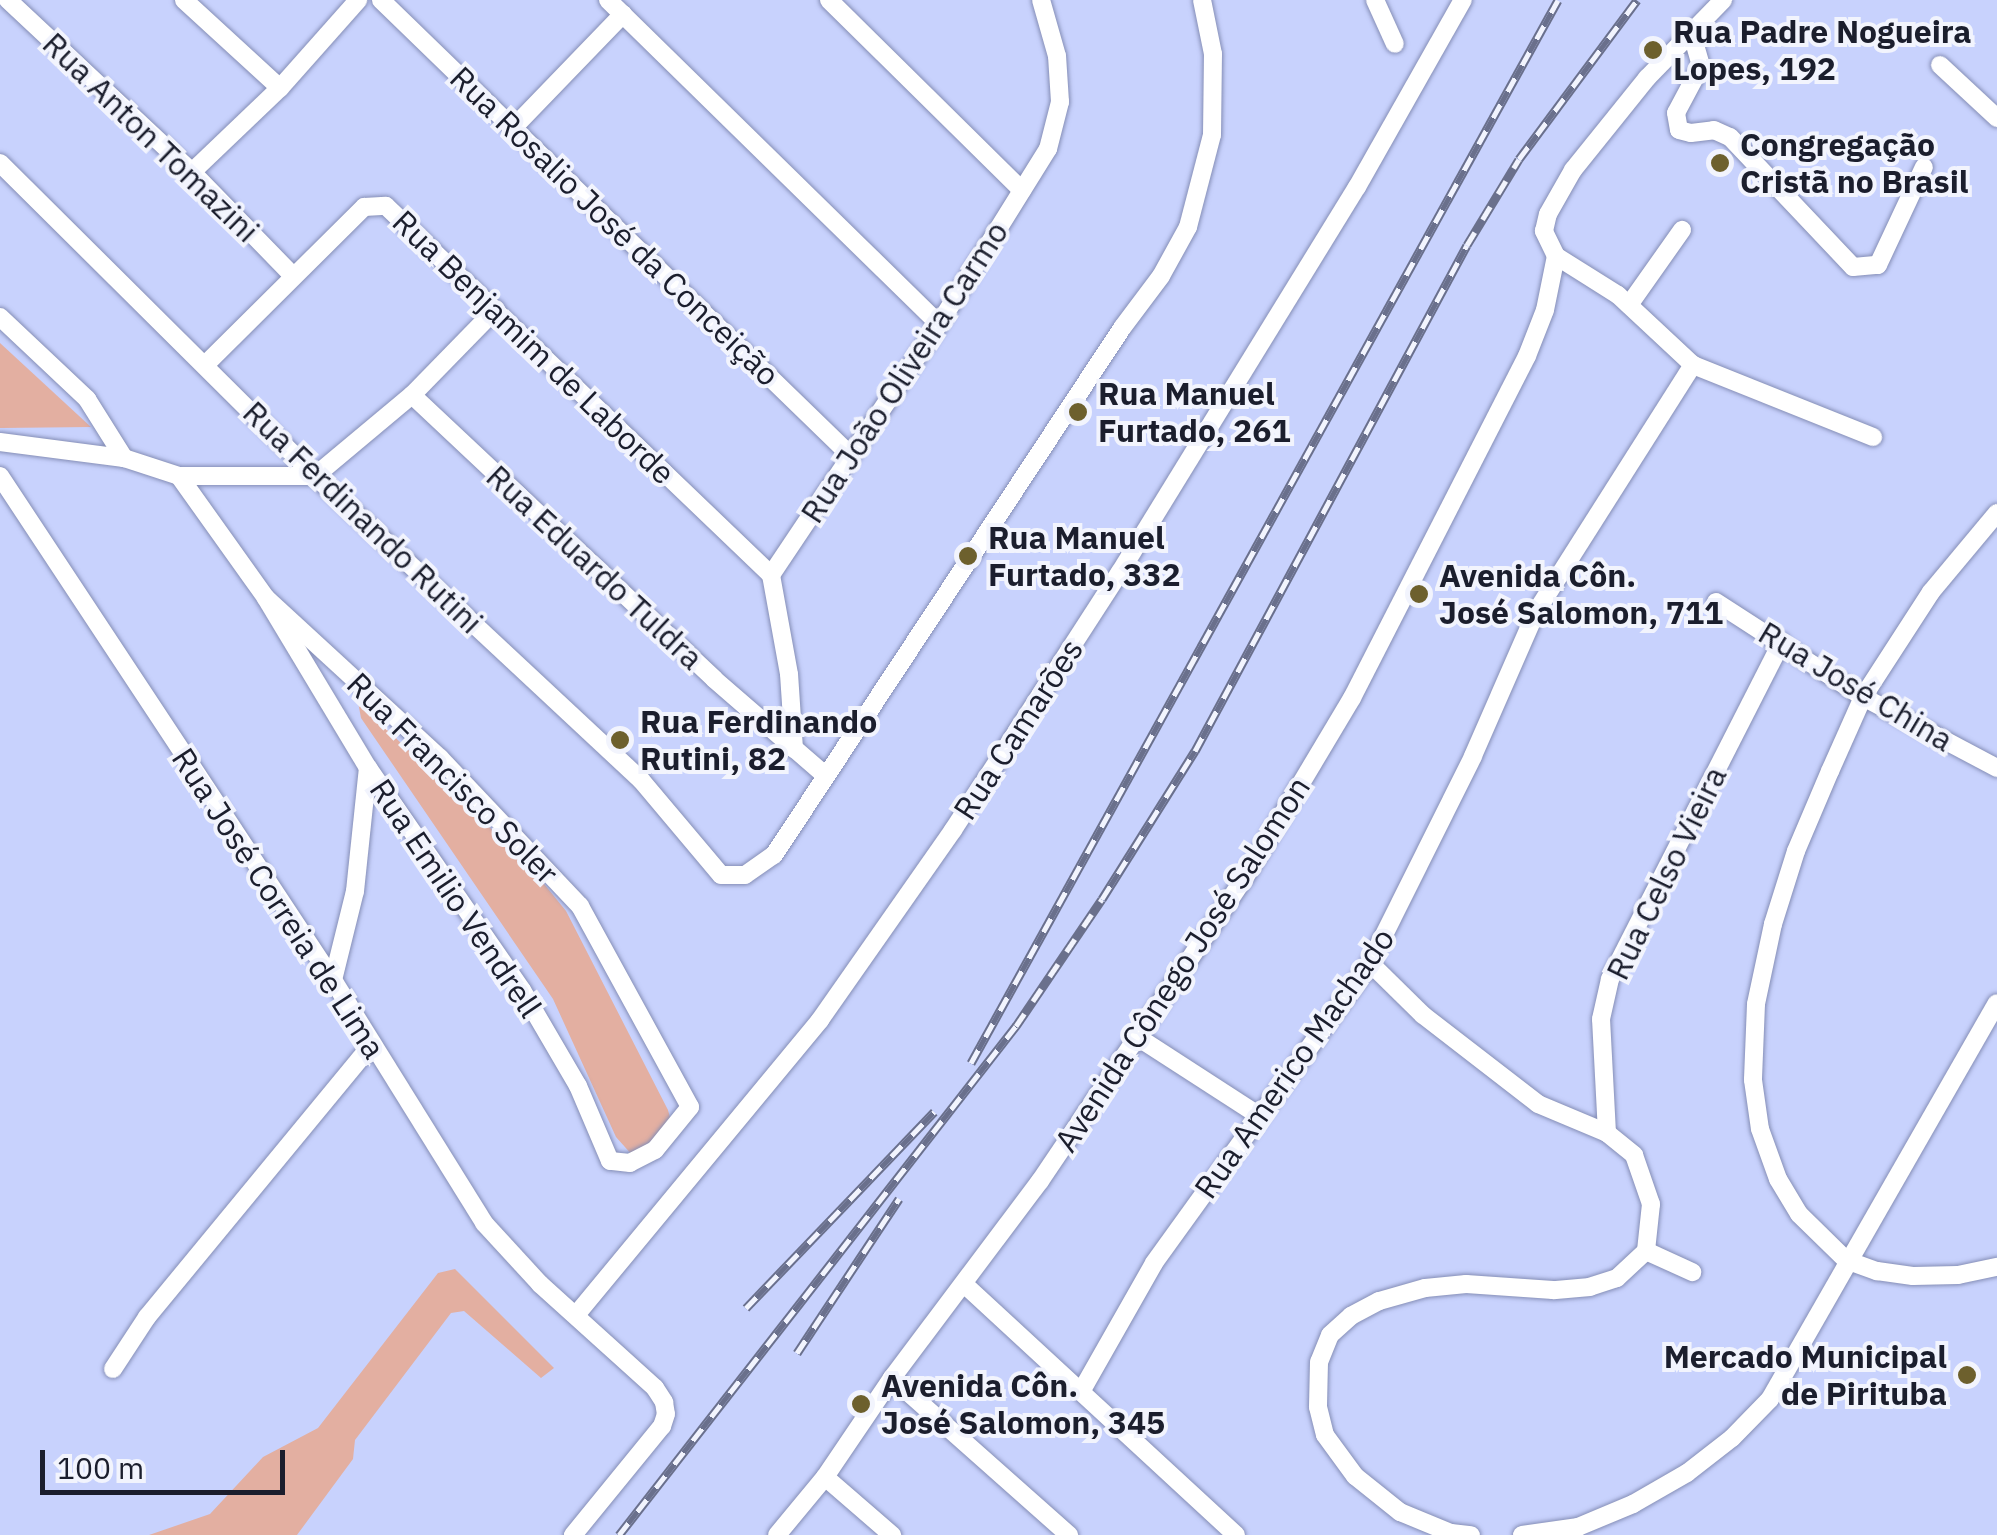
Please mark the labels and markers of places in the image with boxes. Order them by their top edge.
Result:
place label: Rua Padre Nogueira Lopes, 192 [1673,13,1972,88]
marker: Rua Padre Nogueira Lopes, 192 [1642,39,1664,61]
place label: Congregação Cristã no Brasil [1740,126,1968,201]
marker: Congregação Cristã no Brasil [1709,152,1731,174]
place label: Rua Manuel Furtado, 261 [1098,375,1291,450]
marker: Rua Manuel Furtado, 261 [1067,401,1089,423]
place label: Rua Manuel Furtado, 332 [988,519,1181,594]
marker: Rua Manuel Furtado, 332 [957,545,979,567]
place label: Avenida Côn. José Salomon, 711 [1439,557,1723,632]
marker: Avenida Côn. José Salomon, 711 [1408,583,1430,605]
place label: Rua Ferdinando Rutini, 82 [640,703,877,778]
marker: Rua Ferdinando Rutini, 82 [609,729,631,751]
place label: Mercado Municipal de Pirituba [1664,1338,1947,1413]
marker: Mercado Municipal de Pirituba [1956,1364,1978,1386]
place label: Avenida Côn. José Salomon, 345 [881,1367,1165,1442]
marker: Avenida Côn. José Salomon, 345 [850,1393,872,1415]

